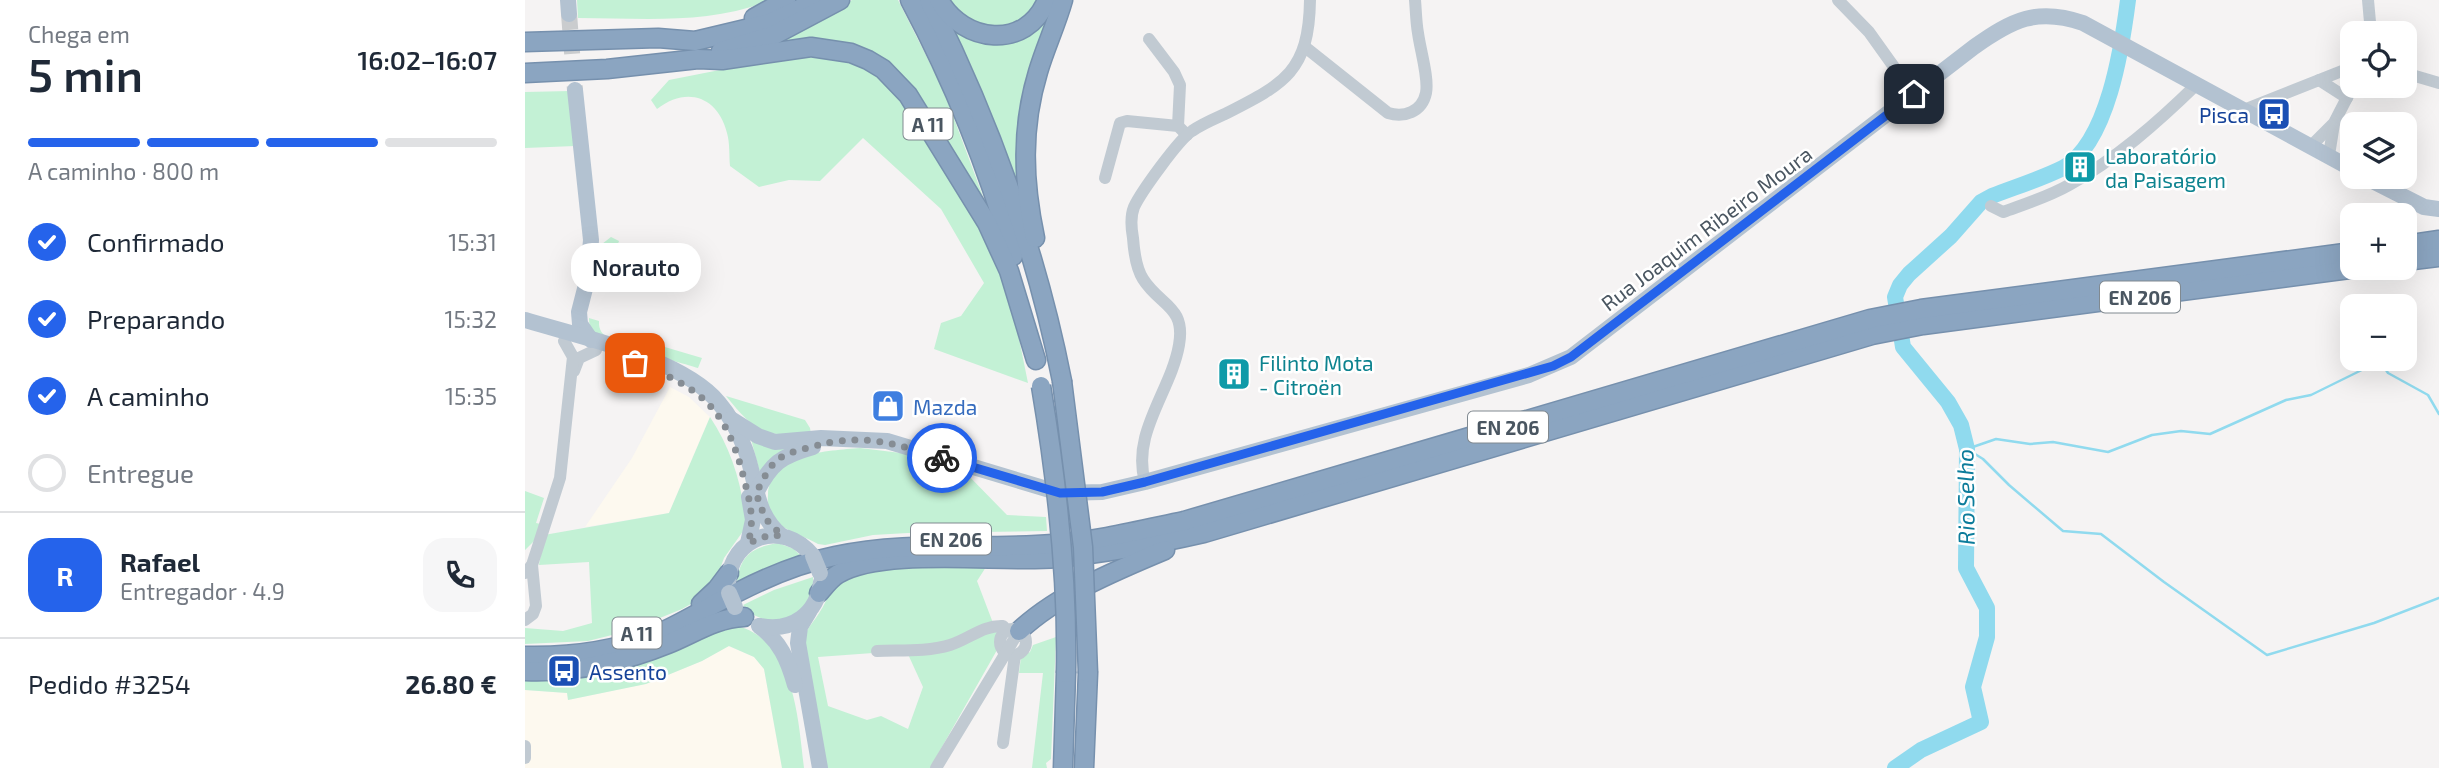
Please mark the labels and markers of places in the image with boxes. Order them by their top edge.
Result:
pin [1884,64,1944,124]
bus stop icon: Pisca [2255,95,2293,133]
place label: Pisca [2199,102,2249,127]
place label: Laboratório da Paisagem [2105,143,2226,192]
building icon: Laboratório da Paisagem [2061,148,2099,186]
callout: Norauto [570,244,700,293]
pin [605,333,665,393]
place label: Filinto Mota - Citroën [1259,350,1374,399]
building icon: Filinto Mota - Citroën [1215,355,1253,393]
shop icon: Mazda [869,387,907,425]
place label: Mazda [913,394,977,419]
bus stop icon: Assento [545,652,583,690]
place label: Assento [589,659,667,684]

